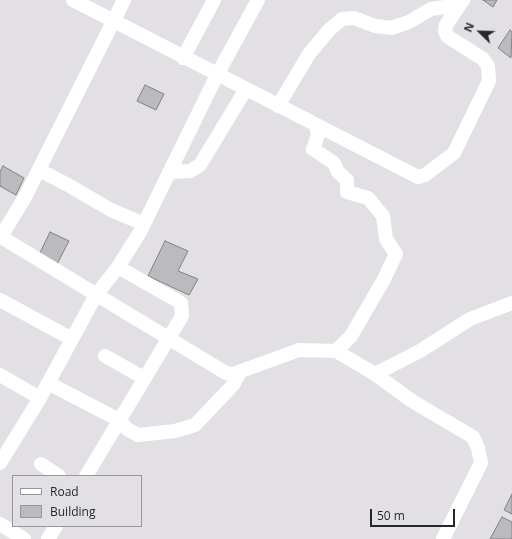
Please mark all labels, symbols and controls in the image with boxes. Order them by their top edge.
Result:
north arrow [460,12,500,52]
text: N [460,20,477,34]
legend [12,475,142,527]
text: Road [50,483,79,500]
scale bar [372,501,457,527]
text: Building [50,503,95,520]
text: 50 m [377,507,405,524]

